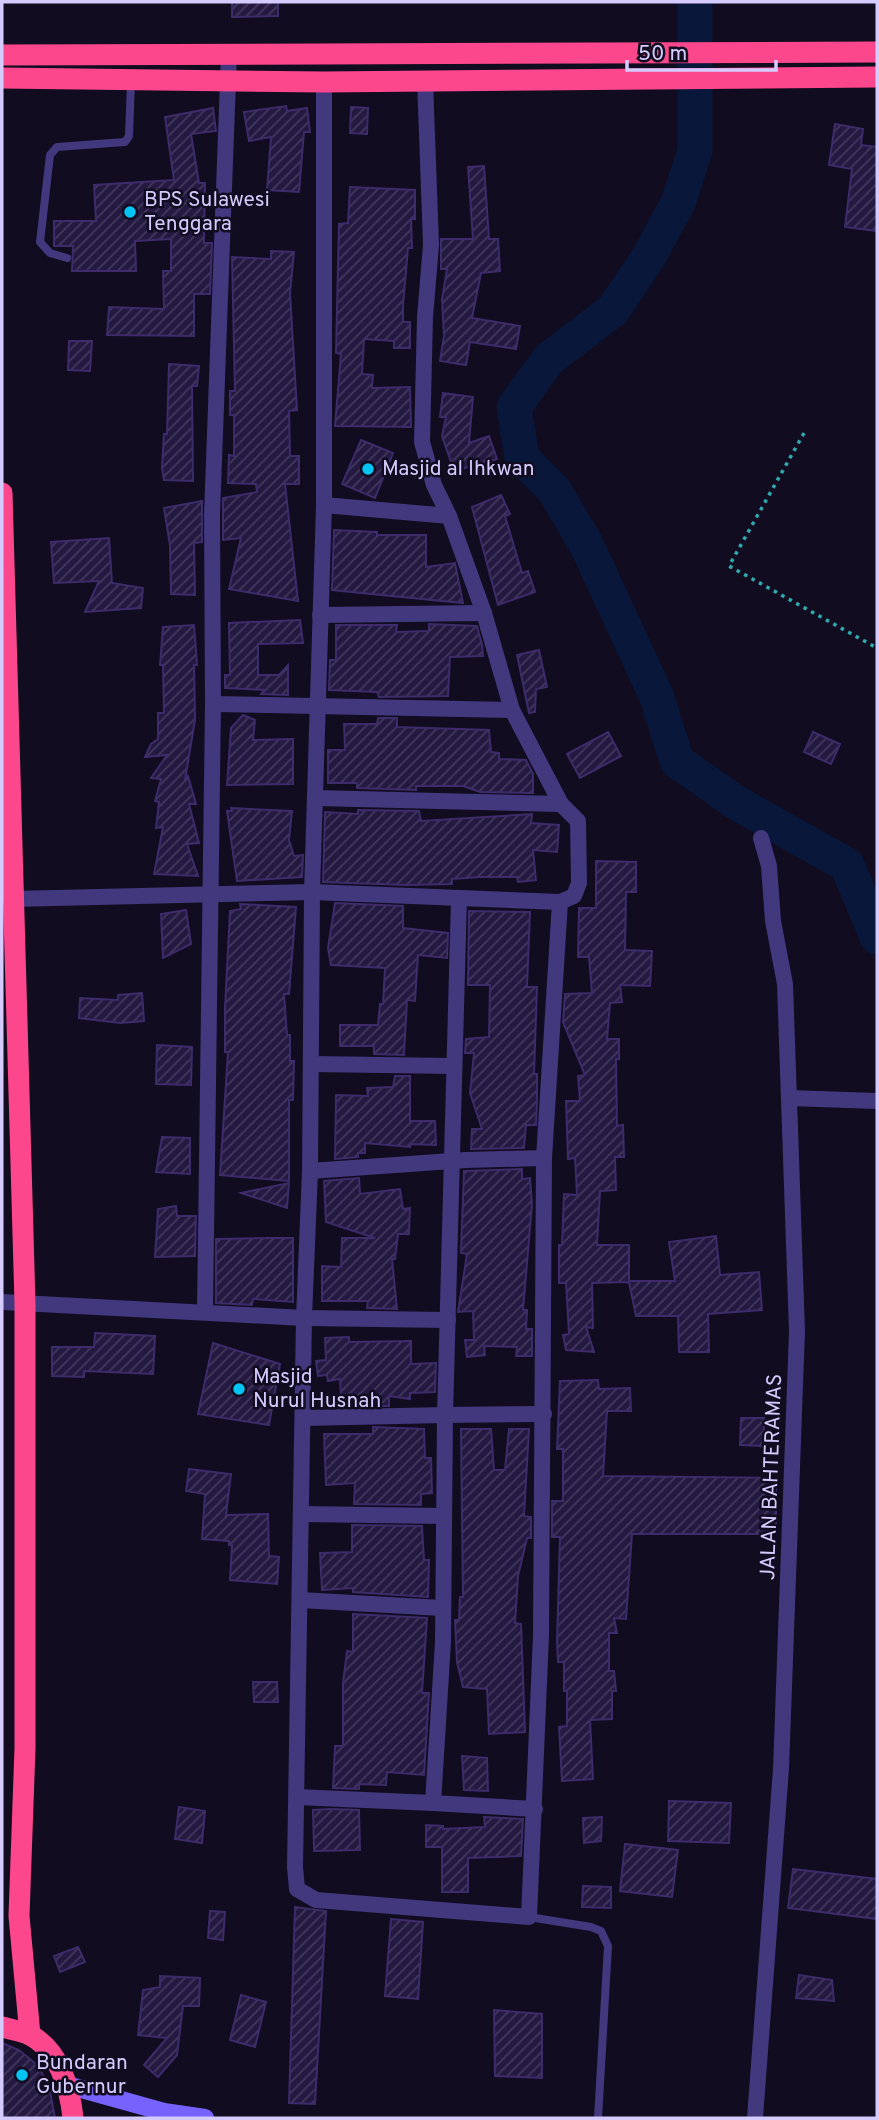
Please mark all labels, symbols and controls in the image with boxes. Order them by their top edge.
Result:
scale bar [627,28,776,72]
text: 50 m [638,41,687,68]
place label: BPS Sulawesi Tenggara [144,187,270,238]
marker: BPS Sulawesi Tenggara [122,204,138,220]
place label: Masjid al Ihkwan [382,456,535,483]
marker: Masjid al Ihkwan [360,461,376,477]
place label: Masjid Nurul Husnah [253,1364,381,1415]
street label: JALAN BAHTERAMAS [755,1373,789,1581]
marker: Masjid Nurul Husnah [231,1381,247,1397]
place label: Bundaran Gubernur [36,2050,128,2101]
marker: Bundaran Gubernur [14,2067,30,2083]

